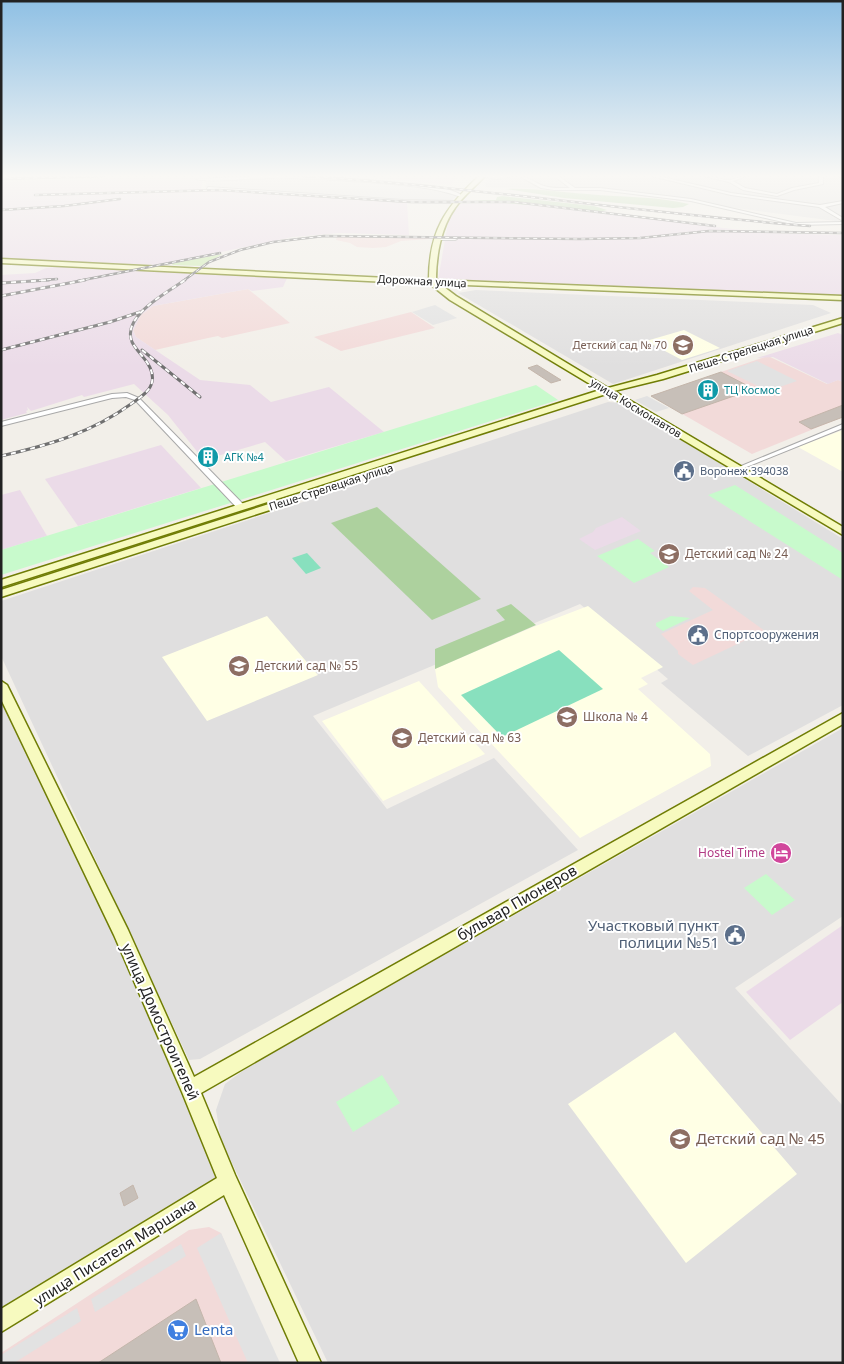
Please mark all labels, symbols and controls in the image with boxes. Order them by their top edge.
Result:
street label: Дорожная улица [377,271,467,290]
street label: Пеше-Стрелецкая улица [687,321,815,376]
school or university icon: Детский сад № 70 [671,333,695,357]
place label: Детский сад № 70 [572,337,667,352]
street label: улица Космонавтов [588,374,685,441]
building icon: ТЦ Космос [696,378,720,402]
place label: ТЦ Космос [724,382,780,397]
building icon: АГК №4 [196,445,220,469]
place label: АГК №4 [224,449,265,464]
street label: Пеше-Стрелецкая улица [267,459,395,514]
public building icon: Воронеж 394038 [672,459,696,483]
place label: Воронеж 394038 [700,463,788,478]
school or university icon: Детский сад № 24 [657,542,681,566]
place label: Детский сад № 24 [685,545,788,562]
public building icon: Спортсооружения [686,623,710,647]
place label: Спортсооружения [714,626,819,643]
school or university icon: Детский сад № 55 [227,654,251,678]
place label: Детский сад № 55 [255,657,358,674]
school or university icon: Школа № 4 [555,705,579,729]
place label: Школа № 4 [583,708,648,725]
school or university icon: Детский сад № 63 [390,726,414,750]
place label: Детский сад № 63 [418,729,521,746]
hotel icon: Hostel Time [769,841,793,865]
place label: Hostel Time [698,844,765,861]
street label: бульвар Пионеров [453,860,580,945]
place label: Участковый пункт полиции №51 [588,915,719,952]
public building icon: Участковый пункт полиции №51 [723,923,747,947]
street label: улица Домостроителей [117,940,205,1103]
school or university icon: Детский сад № 45 [668,1127,692,1151]
place label: Детский сад № 45 [696,1128,825,1148]
street label: улица Писателя Маршака [30,1193,199,1309]
supermarket icon: Lenta [166,1318,190,1342]
place label: Lenta [194,1319,233,1339]

